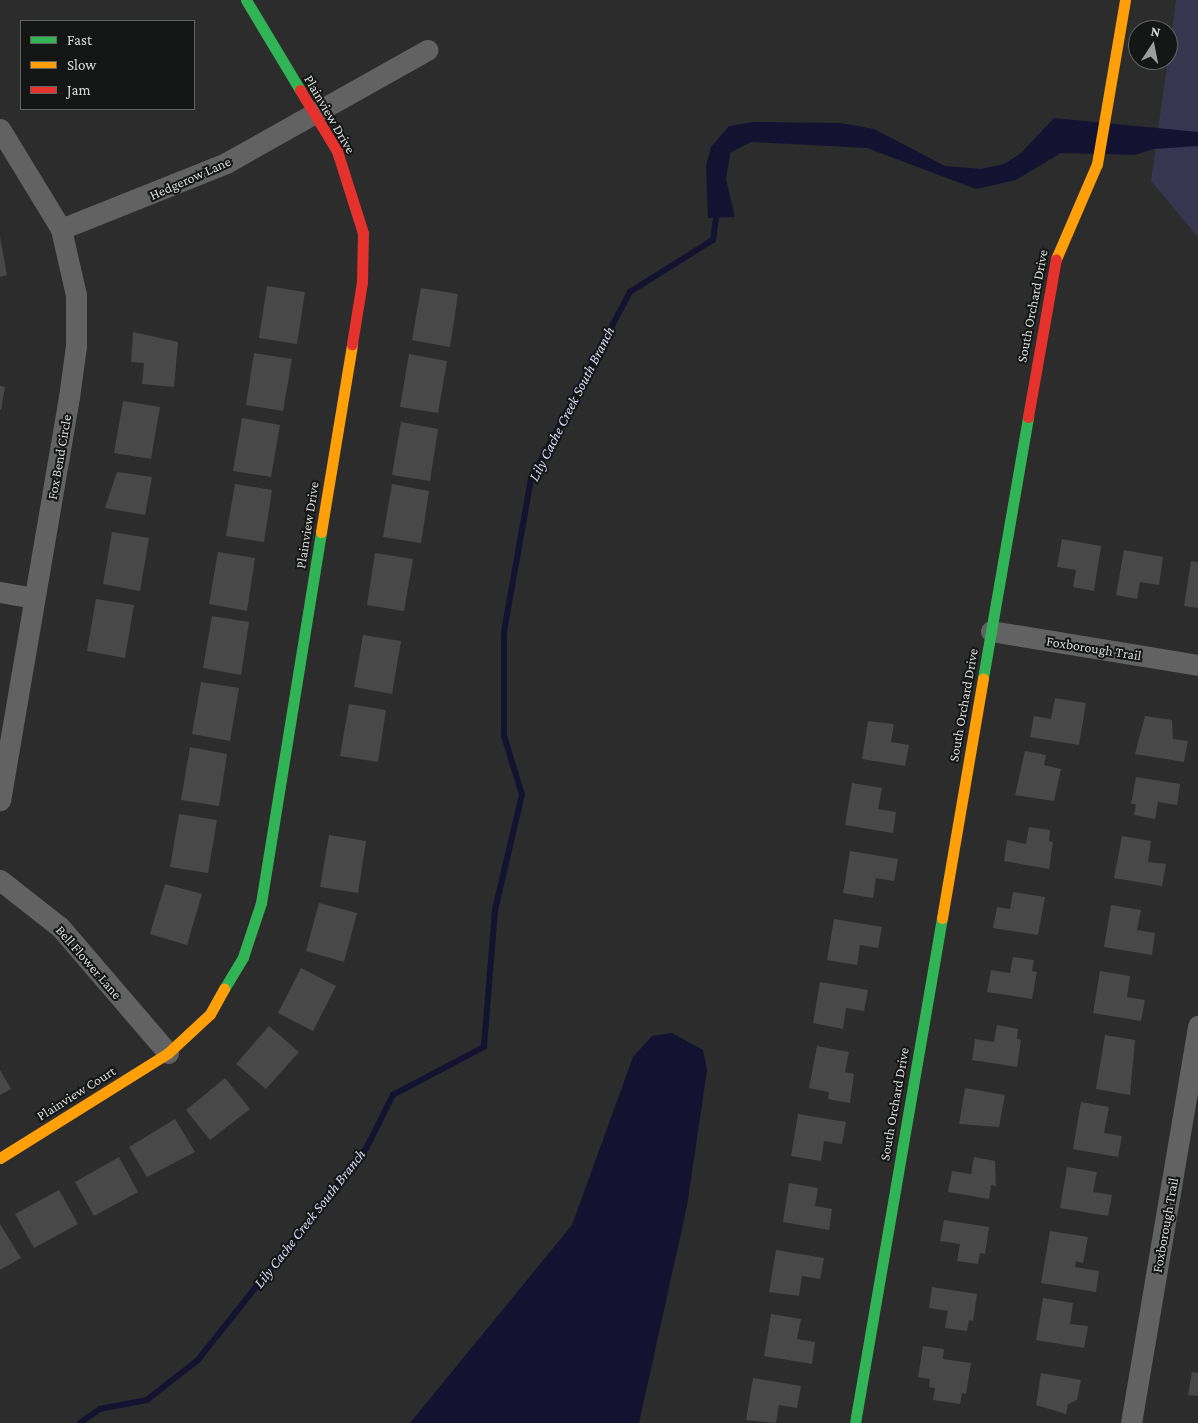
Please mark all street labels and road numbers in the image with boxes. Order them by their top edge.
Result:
street label: Plainview Drive [301,72,359,156]
street label: Hedgerow Lane [147,153,233,203]
street label: South Orchard Drive [1013,248,1051,364]
street label: Fox Bend Circle [43,413,75,501]
street label: Plainview Drive [292,480,322,570]
street label: Foxborough Trail [1045,632,1143,664]
street label: South Orchard Drive [945,647,981,763]
street label: Bell Flower Lane [52,922,126,1002]
street label: South Orchard Drive [876,1046,912,1162]
street label: Plainview Court [34,1062,118,1124]
street label: Foxborough Trail [1148,1176,1182,1274]

